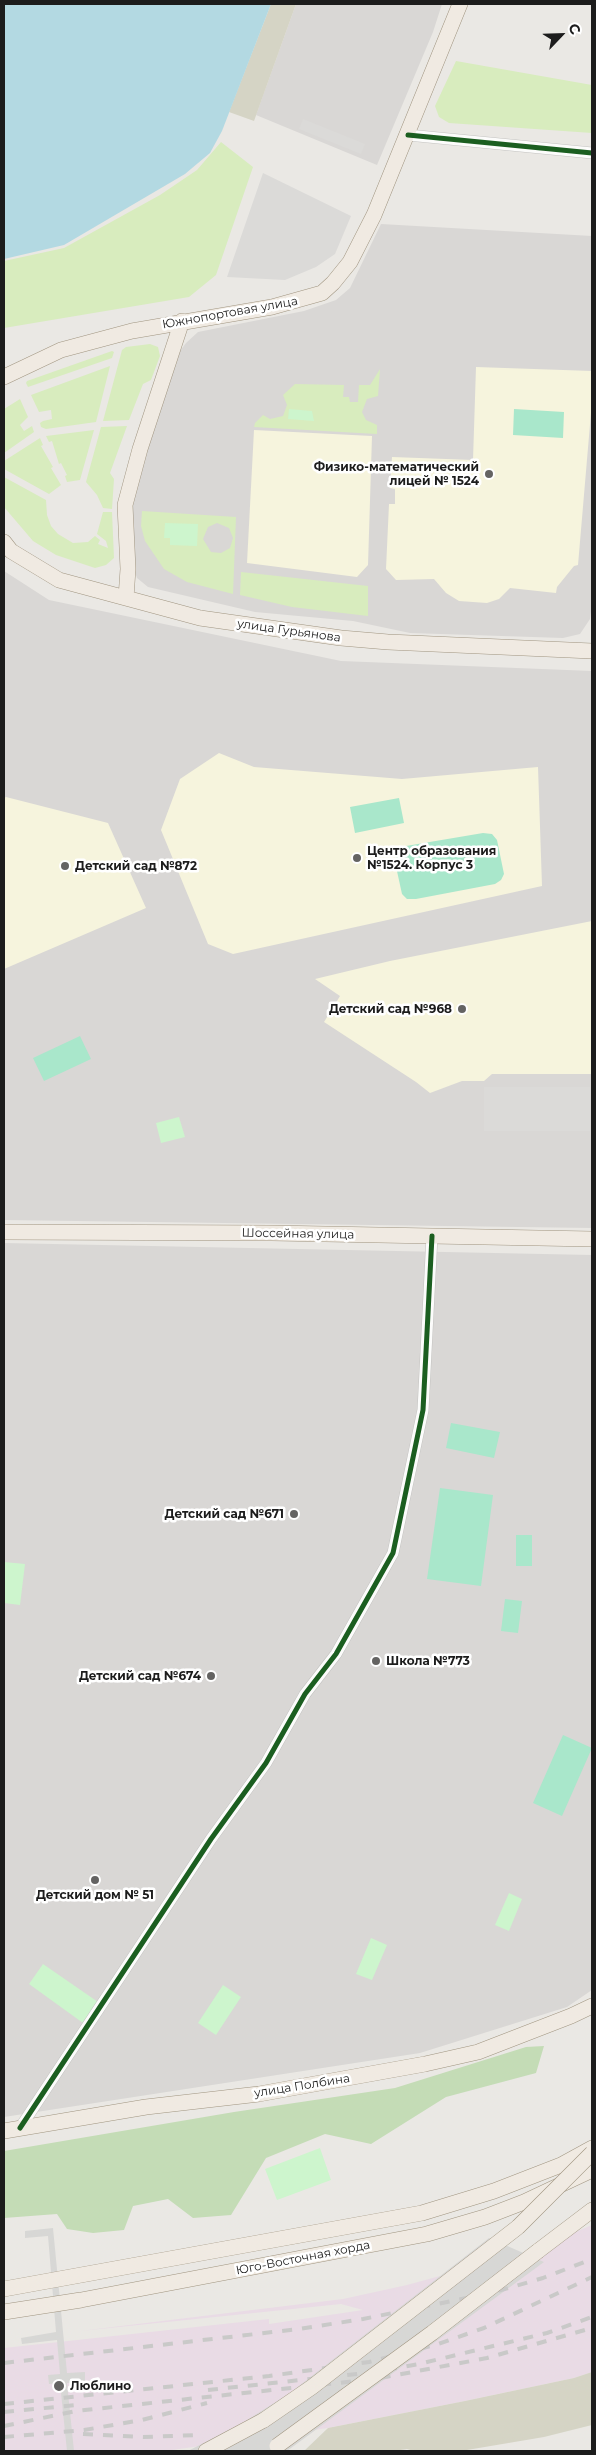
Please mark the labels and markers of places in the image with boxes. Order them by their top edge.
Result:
place label: Физико-математический лицей № 1524 [314,460,479,488]
marker: Физико-математический лицей № 1524 [483,468,495,480]
place label: Центр образования №1524. Корпус 3 [367,844,496,872]
marker: Центр образования №1524. Корпус 3 [351,852,363,864]
place label: Детский сад №872 [75,859,197,873]
marker: Детский сад №872 [59,860,71,872]
place label: Детский сад №968 [329,1002,452,1016]
marker: Детский сад №968 [456,1003,468,1015]
place label: Детский сад №671 [165,1507,284,1521]
marker: Детский сад №671 [288,1508,300,1520]
place label: Школа №773 [386,1654,470,1668]
marker: Школа №773 [370,1655,382,1667]
place label: Детский сад №674 [79,1669,201,1683]
marker: Детский сад №674 [205,1670,217,1682]
marker: Детский дом № 51 [89,1874,101,1886]
place label: Детский дом № 51 [36,1888,154,1902]
marker: Люблино [52,2379,66,2393]
place label: Люблино [70,2379,131,2393]

